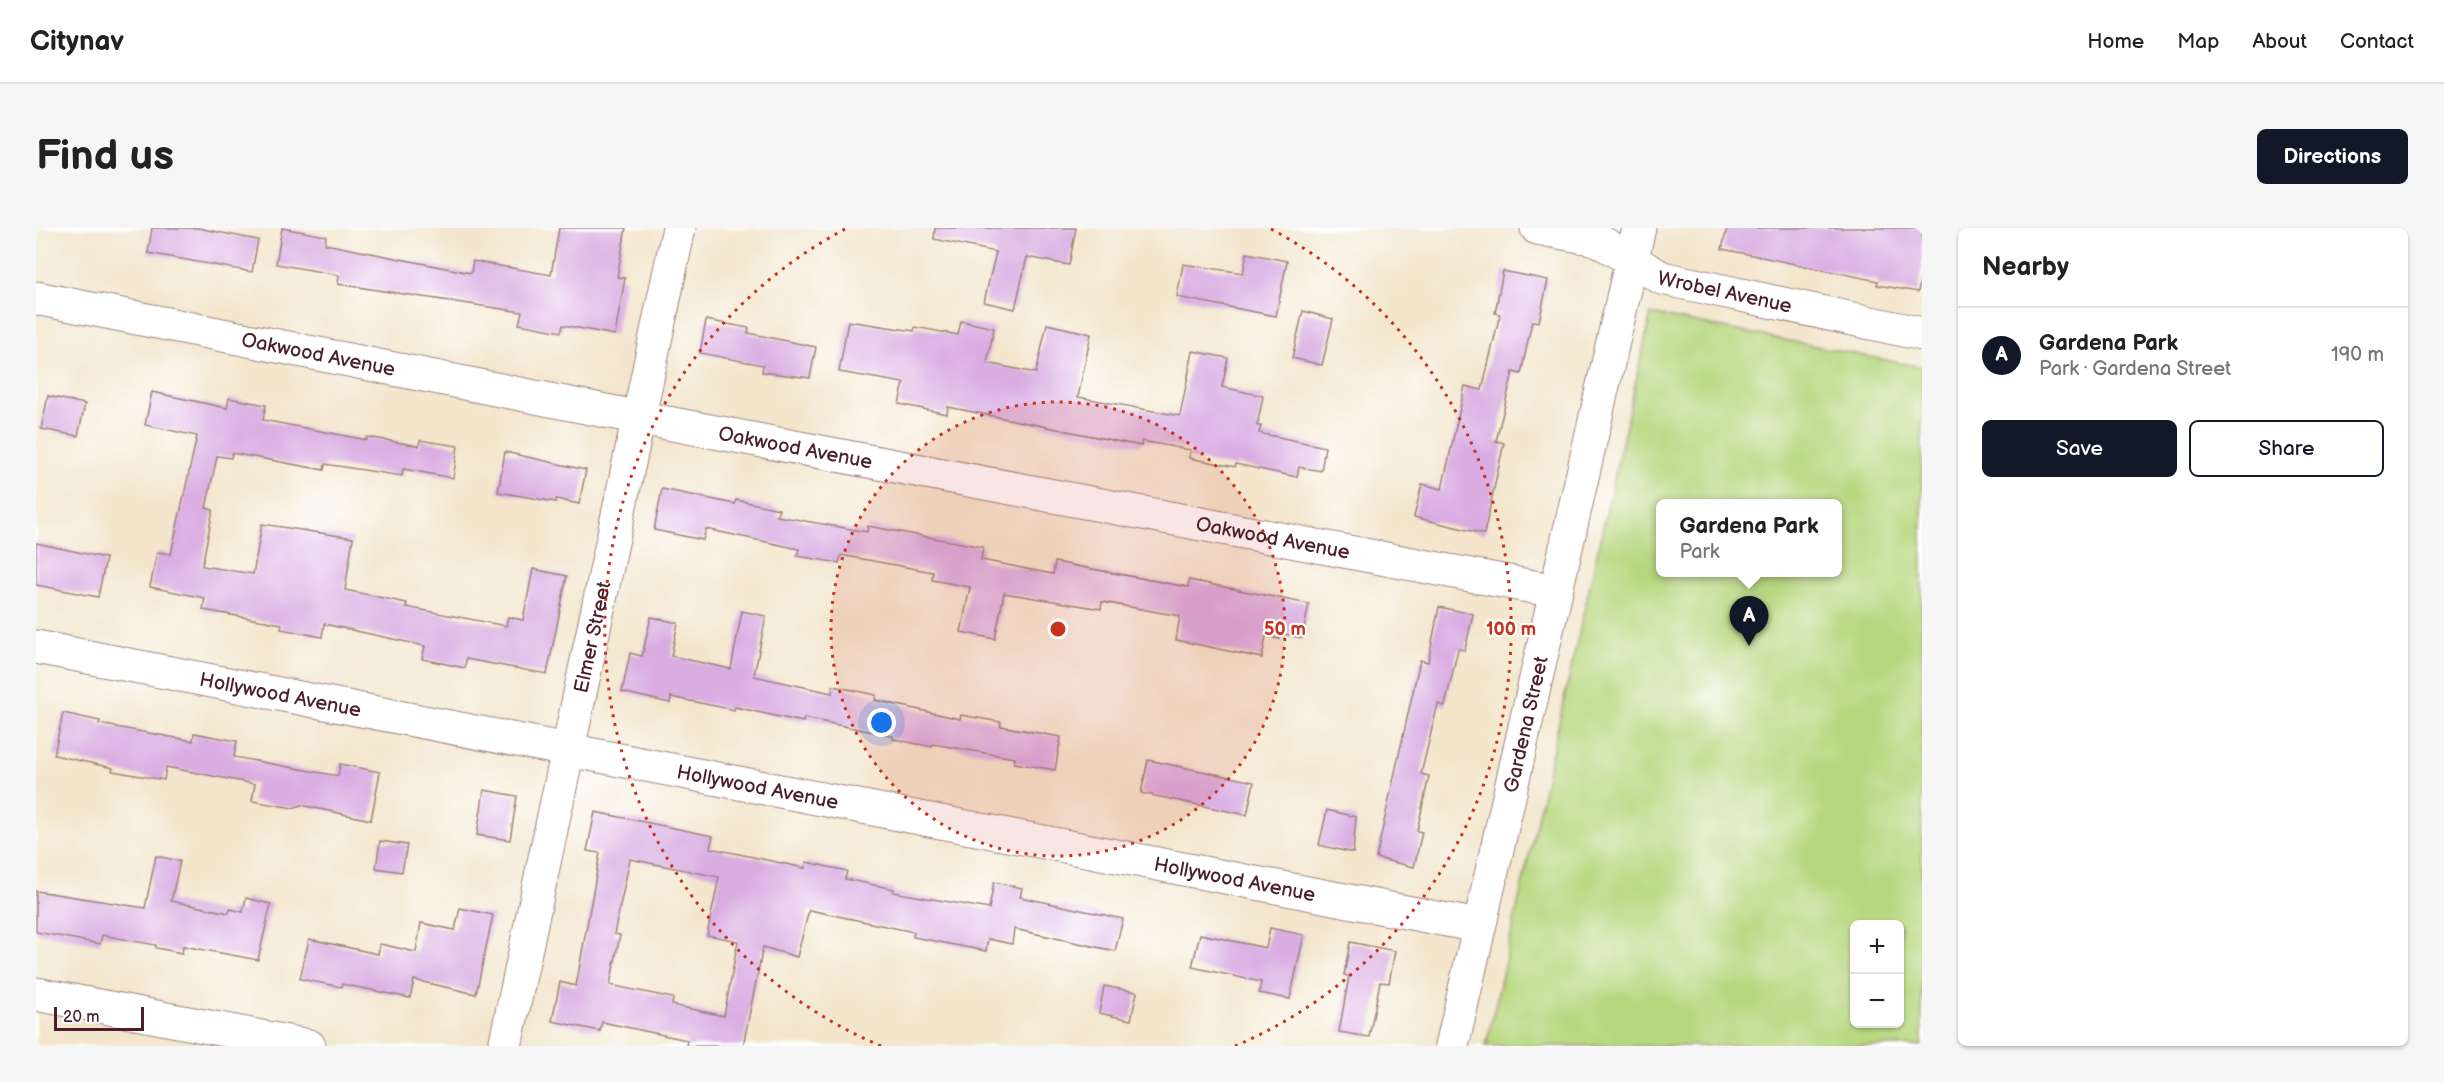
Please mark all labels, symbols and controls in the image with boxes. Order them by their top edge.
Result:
text: Citynav [30,25,124,58]
text: Home [2087,29,2144,54]
text: Map [2177,29,2219,54]
text: About [2252,29,2307,54]
text: Contact [2340,29,2414,54]
button: Directions [2257,129,2408,184]
text: Find us [36,131,174,182]
text: Nearby [1982,252,2069,283]
street label: Wrobel Avenue [1655,266,1794,319]
street label: Oakwood Avenue [239,328,397,382]
text: Gardena Park [2039,330,2178,357]
text: A [1995,343,2008,367]
text: 190 m [2331,343,2384,367]
text: Park · Gardena Street [2039,357,2231,381]
button: Save [1982,420,2177,477]
button: Share [2189,420,2384,477]
street label: Oakwood Avenue [716,422,874,475]
popup [1656,499,1842,577]
street label: Oakwood Avenue [1194,512,1352,565]
text: Gardena Park [1679,513,1819,540]
text: Park [1679,540,1720,564]
street label: Elmer Street [569,579,616,695]
pin: A [1730,596,1768,646]
centre of rings [1048,619,1068,639]
text: 50 m [1264,619,1306,640]
text: 100 m [1486,619,1536,640]
street label: Gardena Street [1499,654,1554,795]
street label: Hollywood Avenue [197,668,363,723]
your location [867,708,896,737]
street label: Hollywood Avenue [675,760,840,815]
street label: Hollywood Avenue [1152,853,1318,907]
map controls [1850,920,1904,1028]
button: + [1850,920,1904,974]
button: − [1850,974,1904,1028]
scale bar [54,1004,144,1032]
text: 20 m [63,1008,99,1027]

